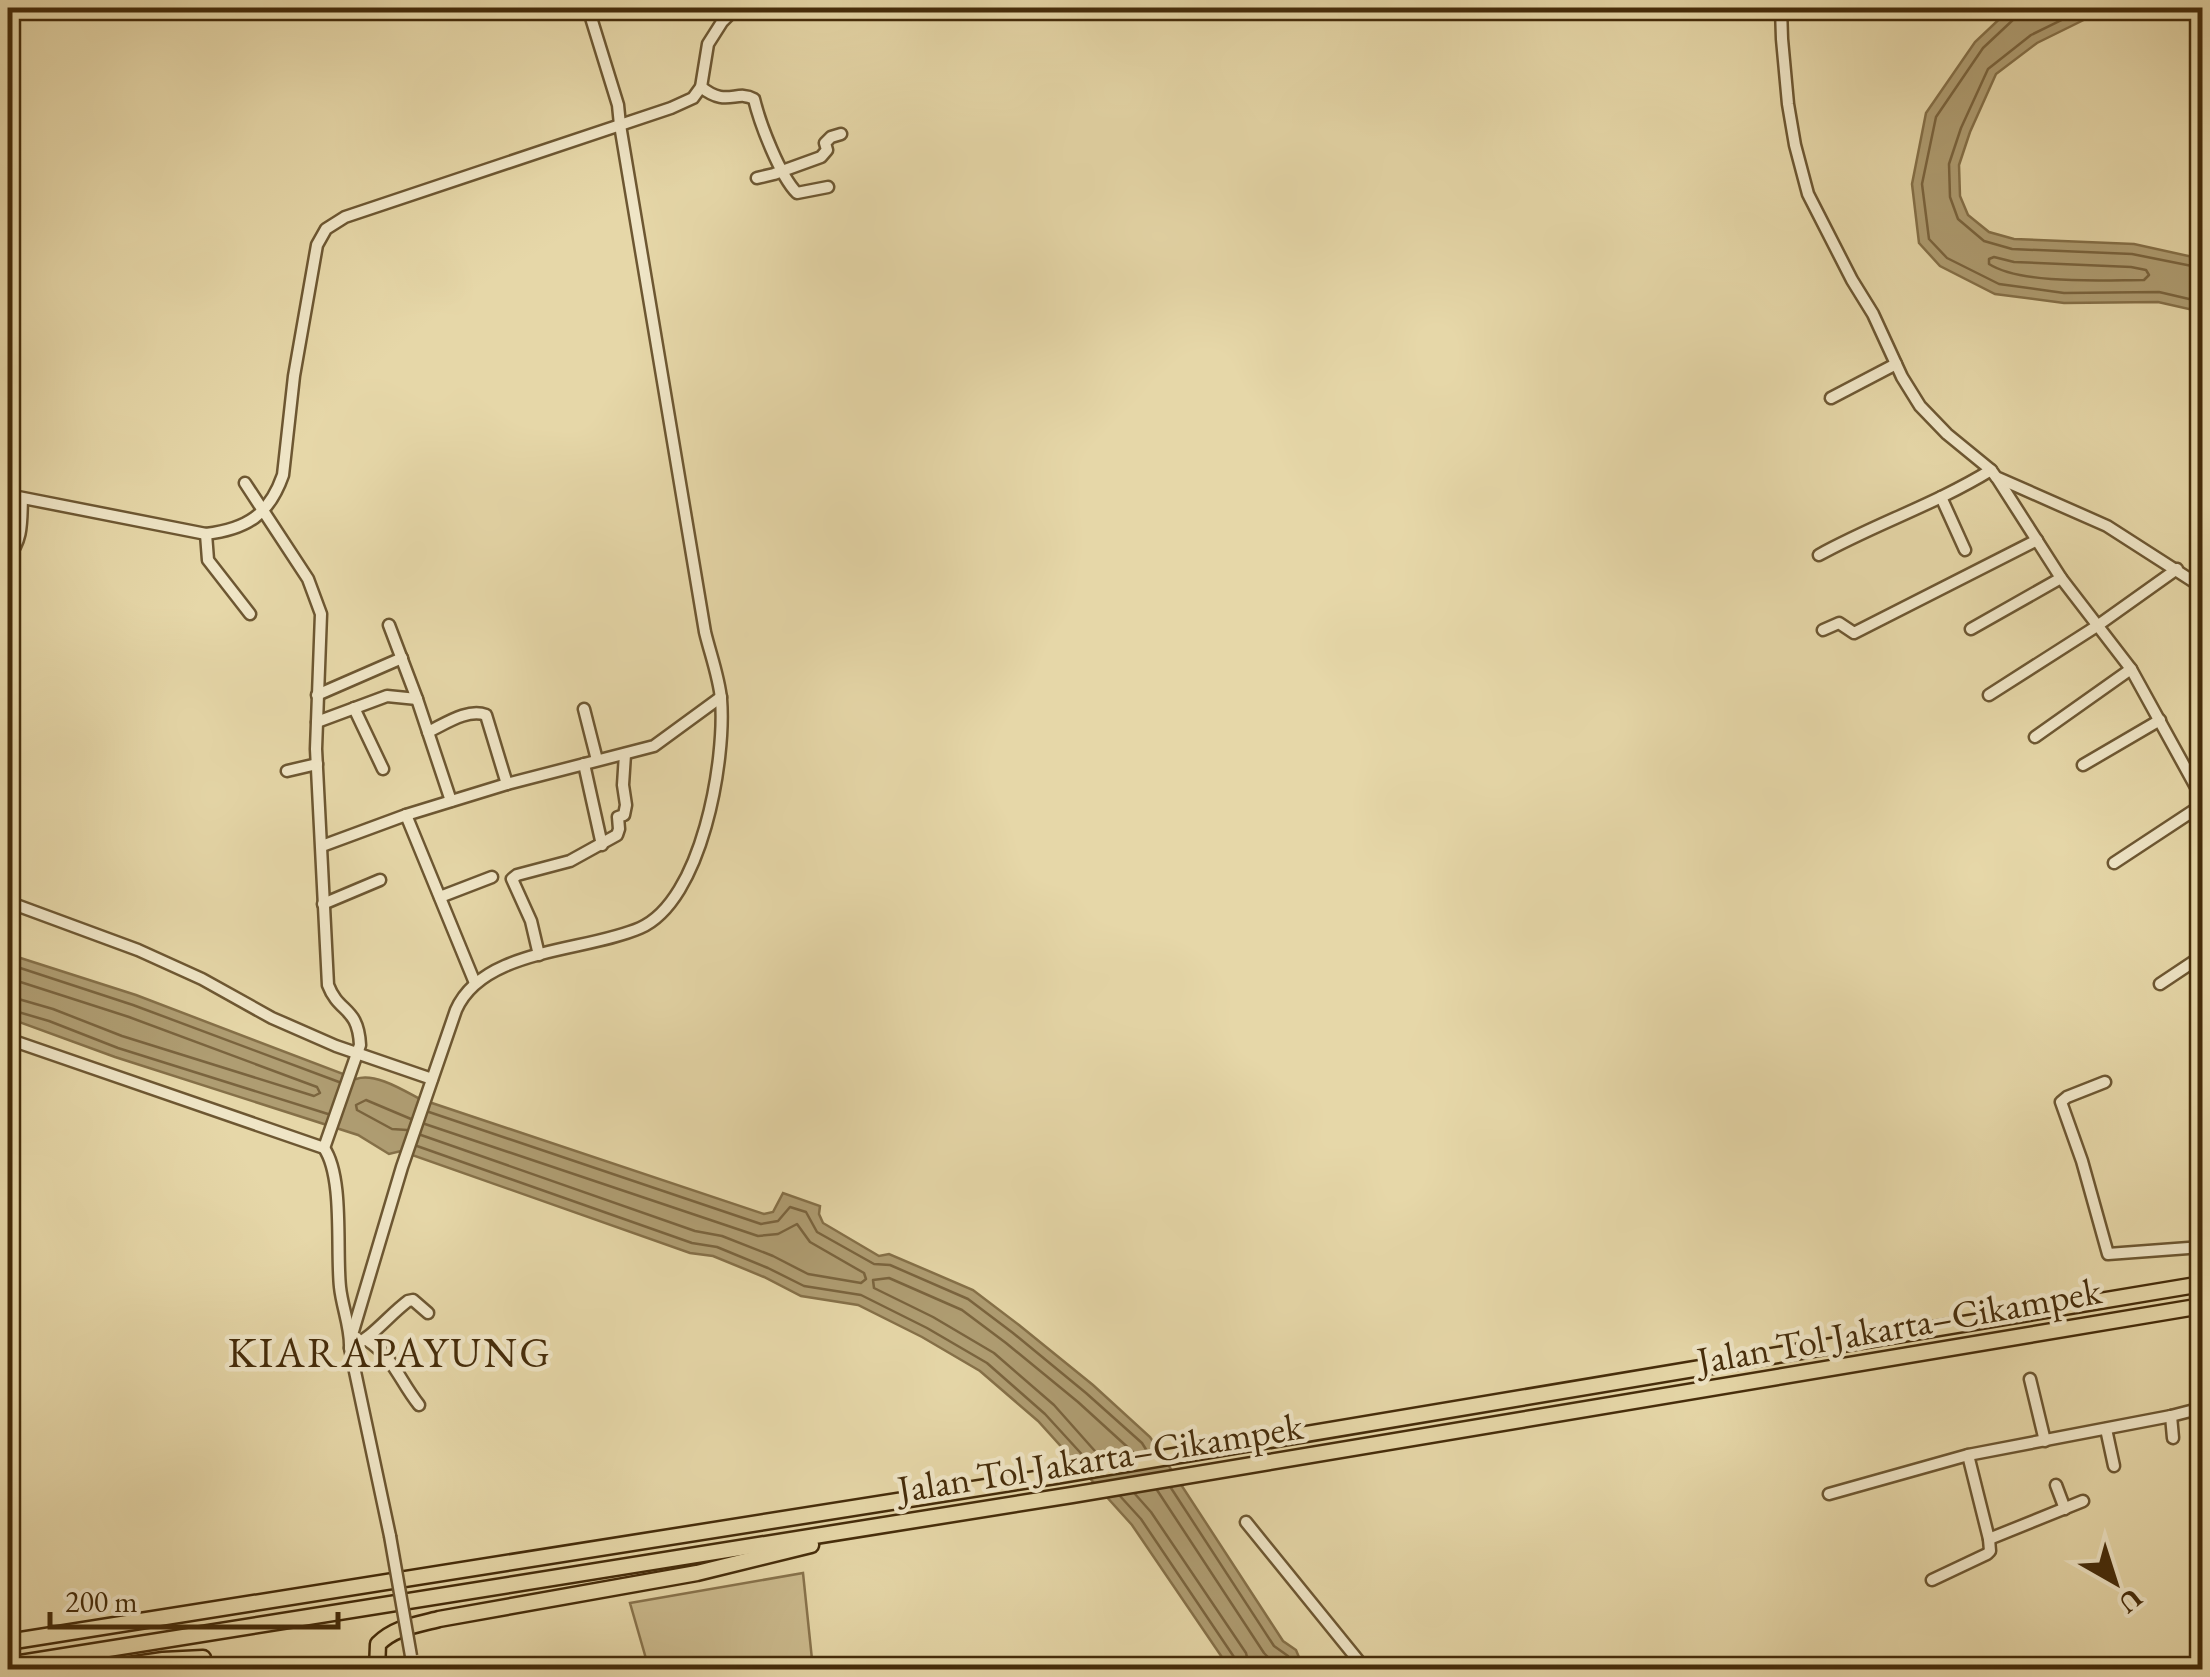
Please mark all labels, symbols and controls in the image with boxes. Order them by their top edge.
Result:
street label: Jalan Tol Jakarta–Cikampek [1690,1265,2106,1385]
district label: KIARAPAYUNG [228,1325,552,1380]
street label: Jalan Tol Jakarta–Cikampek [891,1401,1307,1514]
north arrow [2065,1532,2165,1632]
scale bar [50,1567,338,1629]
text: U [2111,1581,2150,1622]
text: 200 m [65,1582,138,1621]

